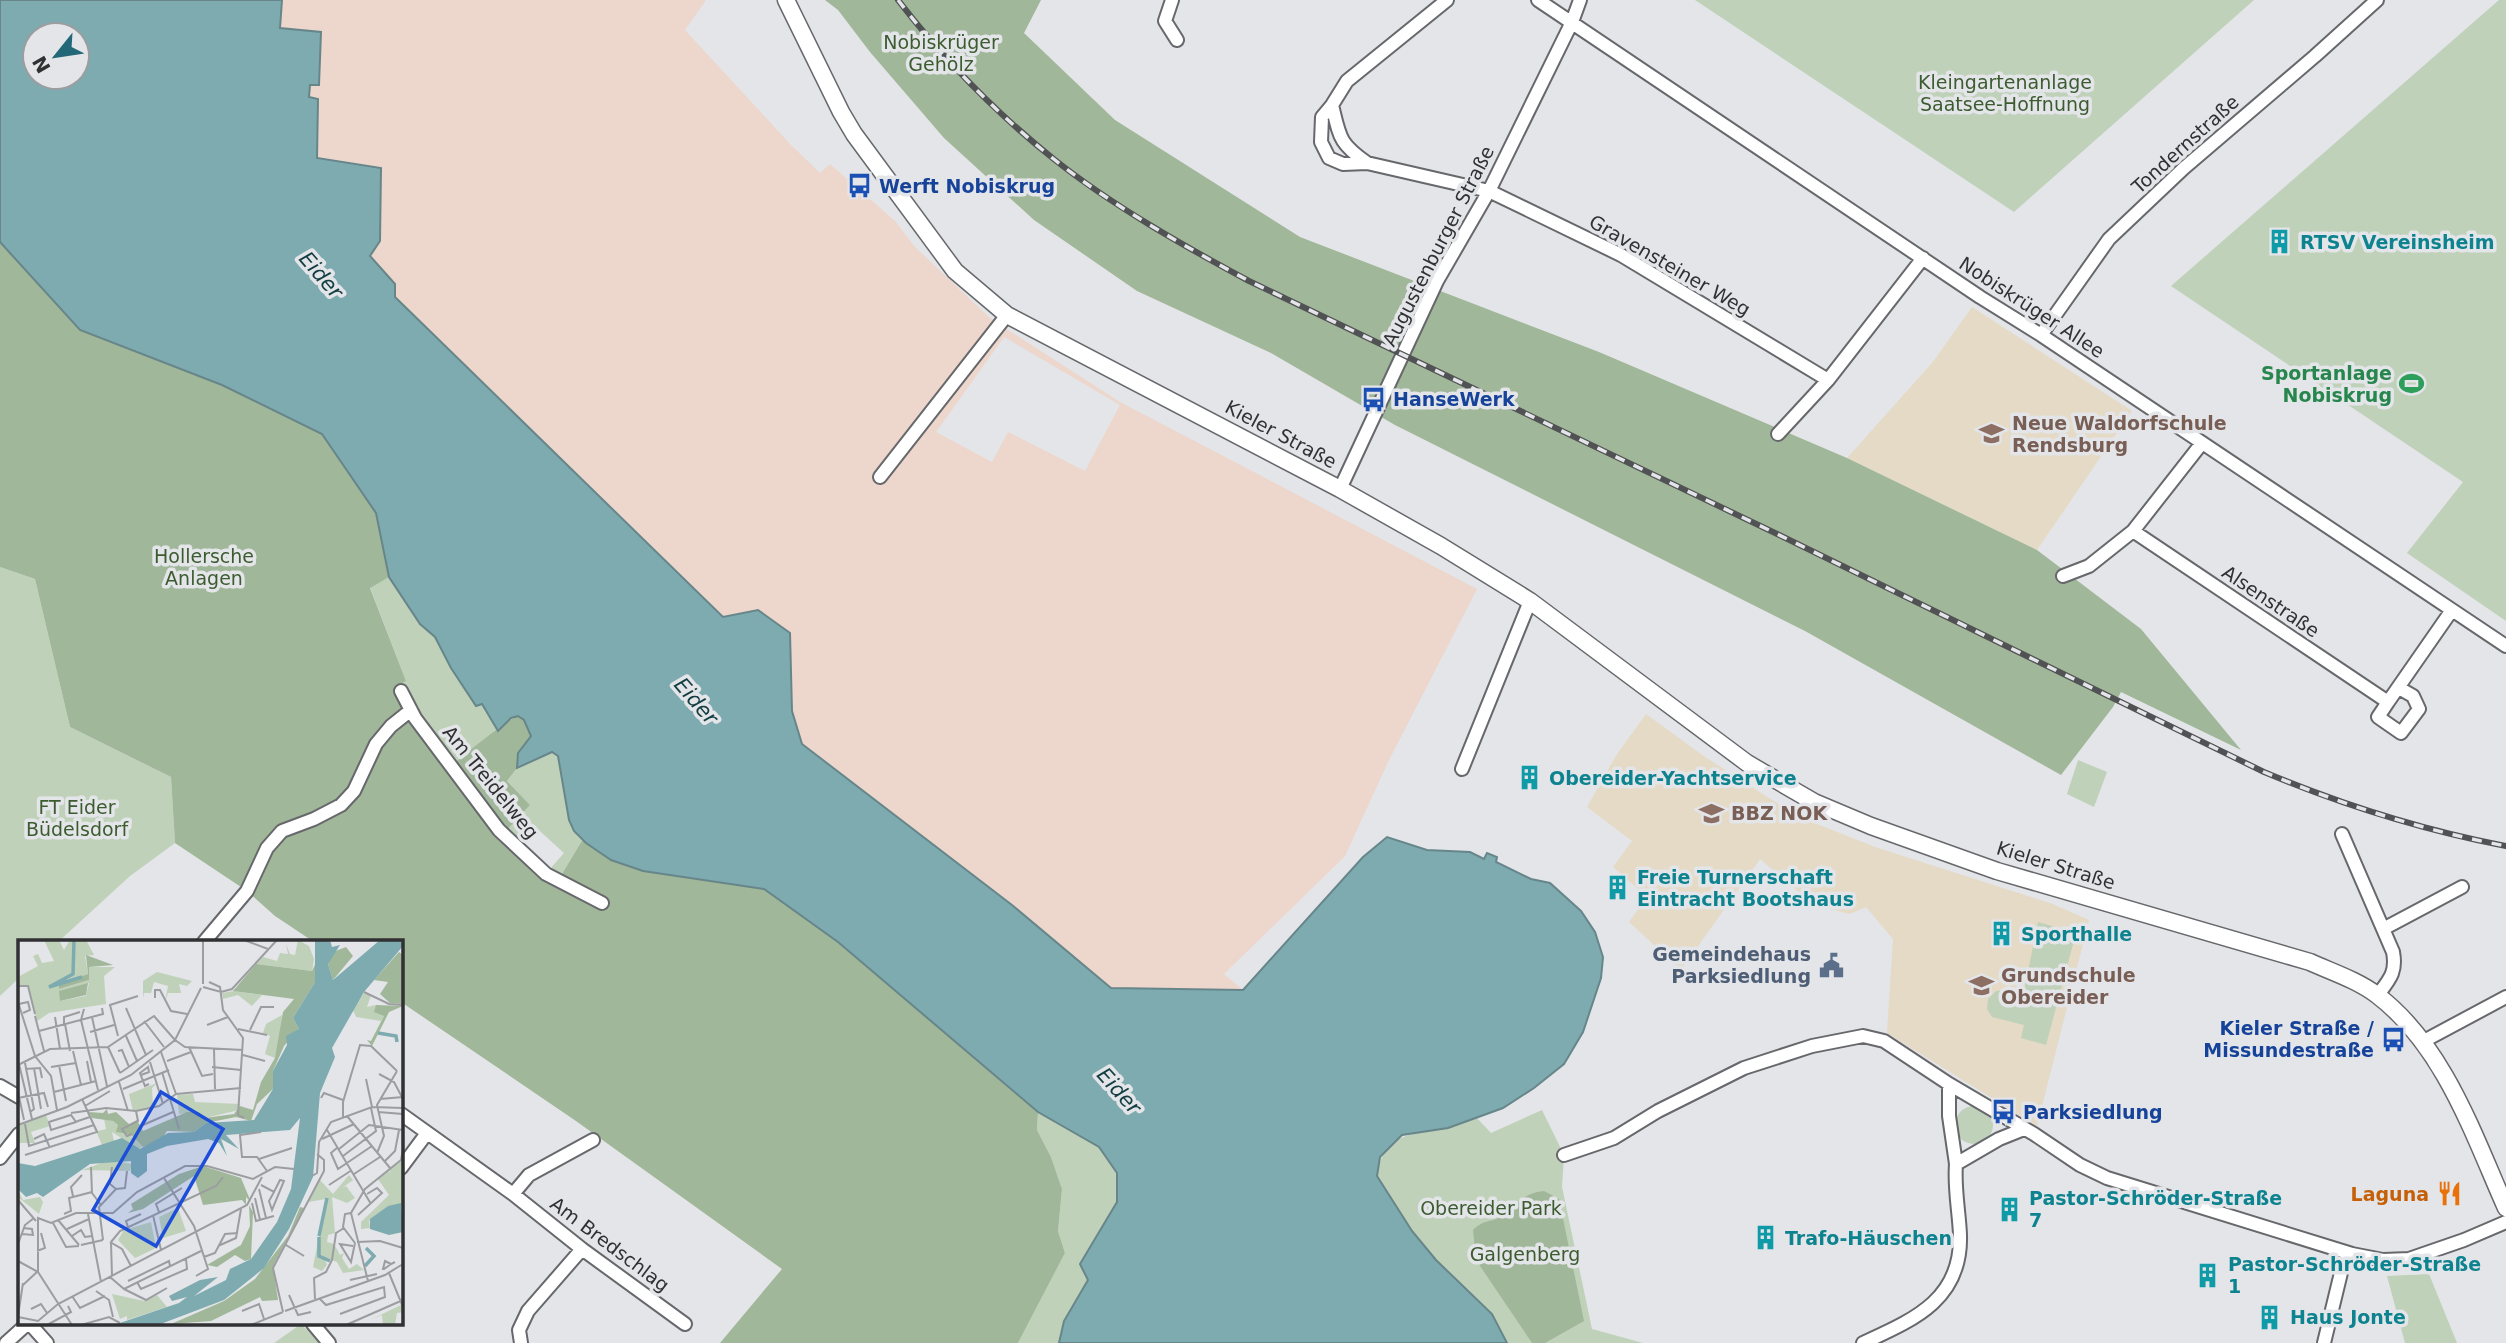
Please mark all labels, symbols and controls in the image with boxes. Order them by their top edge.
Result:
north arrow [21,21,91,91]
park label: Nobiskrüger Gehölz [883,31,999,75]
text: N [28,52,55,77]
park label: Kleingartenanlage Saatsee-Hoffnung [1918,71,2092,115]
street label: Tondernstraße [2126,90,2243,198]
street label: Augustenburger Straße [1378,142,1498,350]
bus stop icon: Werft Nobiskrug [845,172,873,200]
place label: Werft Nobiskrug [879,175,1055,197]
street label: Gravensteiner Weg [1585,210,1755,320]
building icon: RTSV Vereinsheim [2266,228,2294,256]
place label: RTSV Vereinsheim [2300,231,2495,253]
water label: Eider [294,247,349,304]
street label: Nobiskrüger Allee [1955,252,2109,362]
place label: Sportanlage Nobiskrug [2261,362,2392,406]
sports icon: Sportanlage Nobiskrug [2398,370,2426,398]
bus stop icon: HanseWerk [1359,385,1387,413]
place label: HanseWerk [1393,388,1515,410]
street label: Kieler Straße [1222,395,1340,473]
place label: Neue Waldorfschule Rendsburg [2012,412,2227,456]
school or university icon: Neue Waldorfschule Rendsburg [1978,420,2006,448]
park label: Hollersche Anlagen [154,545,254,589]
street label: Alsenstraße [2218,560,2324,642]
water label: Eider [669,673,724,730]
street label: Am Treidelweg [439,721,543,843]
building icon: Obereider-Yachtservice [1515,764,1543,792]
place label: Obereider-Yachtservice [1549,767,1797,789]
park label: FT Eider Büdelsdorf [26,796,129,840]
school or university icon: BBZ NOK [1697,799,1725,827]
place label: BBZ NOK [1731,802,1828,824]
street label: Kieler Straße [1994,837,2118,893]
place label: Freie Turnerschaft Eintracht Bootshaus [1637,866,1854,910]
building icon: Freie Turnerschaft Eintracht Bootshaus [1603,874,1631,902]
building icon: Sporthalle [1987,920,2015,948]
place label: Sporthalle [2021,923,2132,945]
inset map [18,940,402,1326]
place label: Gemeindehaus Parksiedlung [1652,943,1811,987]
public building icon: Gemeindehaus Parksiedlung [1817,951,1845,979]
place label: Grundschule Obereider [2001,964,2136,1008]
school or university icon: Grundschule Obereider [1967,972,1995,1000]
place label: Kieler Straße / Missundestraße [2203,1017,2374,1061]
bus stop icon: Kieler Straße / Missundestraße [2380,1025,2408,1053]
water label: Eider [1092,1063,1147,1120]
bus stop icon: Parksiedlung [1989,1098,2017,1126]
place label: Parksiedlung [2023,1101,2163,1123]
restaurant icon: Laguna [2435,1180,2463,1208]
place label: Laguna [2351,1183,2429,1205]
place label: Pastor-Schröder-Straße 7 [2029,1187,2282,1231]
street label: Am Bredschlag [546,1192,674,1296]
building icon: Pastor-Schröder-Straße 7 [1995,1195,2023,1223]
park label: Obereider Park [1420,1197,1562,1219]
building icon: Trafo-Häuschen [1751,1224,1779,1252]
place label: Trafo-Häuschen [1785,1227,1952,1249]
park label: Galgenberg [1470,1243,1580,1265]
place label: Pastor-Schröder-Straße 1 [2228,1253,2481,1297]
building icon: Pastor-Schröder-Straße 1 [2194,1261,2222,1289]
building icon: Haus Jonte [2256,1303,2284,1331]
place label: Haus Jonte [2290,1306,2406,1328]

